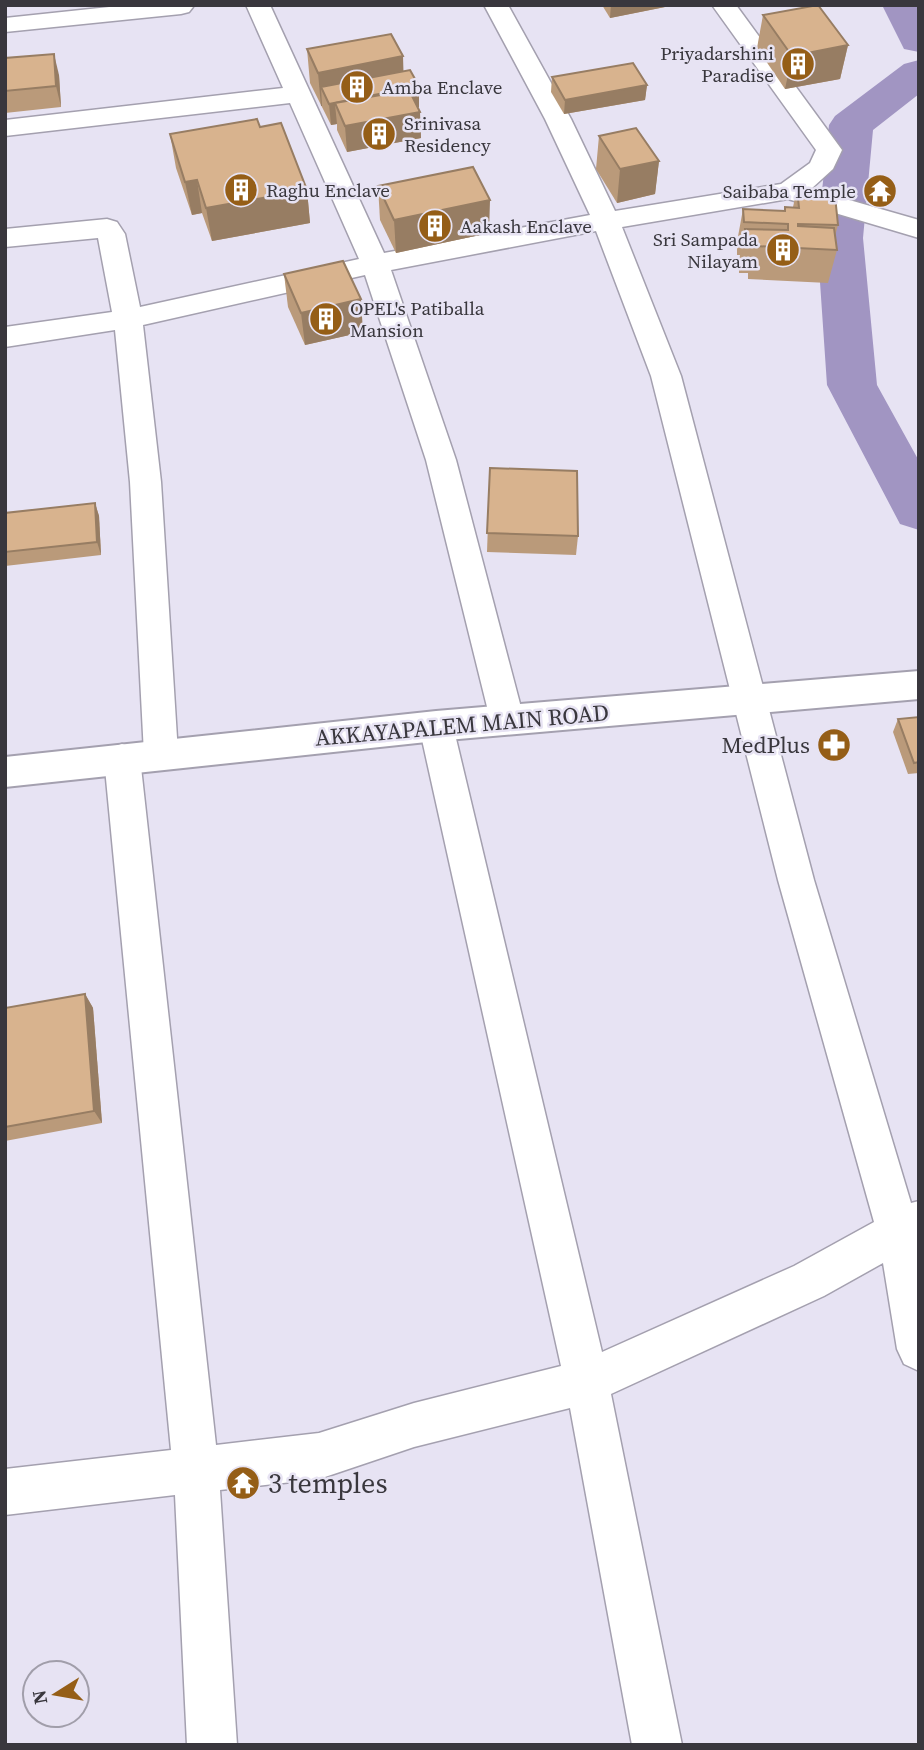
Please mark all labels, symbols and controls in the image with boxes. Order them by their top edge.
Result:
place label: Priyadarshini Paradise [660,40,774,88]
building icon: Priyadarshini Paradise [779,45,817,83]
building icon: Amba Enclave [338,68,376,106]
place label: Amba Enclave [382,74,503,100]
place label: Srinivasa Residency [404,110,491,158]
building icon: Srinivasa Residency [360,115,398,153]
building icon: Raghu Enclave [222,171,260,209]
temple icon: Saibaba Temple [861,172,899,210]
place label: Raghu Enclave [266,177,390,203]
place label: Saibaba Temple [723,178,856,204]
building icon: Aakash Enclave [416,207,454,245]
place label: Aakash Enclave [460,213,592,239]
place label: Sri Sampada Nilayam [653,226,758,274]
building icon: Sri Sampada Nilayam [764,231,802,269]
place label: OPEL's Patiballa Mansion [350,295,485,343]
building icon: OPEL's Patiballa Mansion [307,300,345,338]
street label: AKKAYAPALEM MAIN ROAD [314,696,610,754]
pharmacy icon: MedPlus [815,726,853,764]
place label: MedPlus [721,729,810,761]
temple icon: 3 temples [224,1464,262,1502]
place label: 3 temples [268,1464,388,1502]
north arrow [21,1659,91,1729]
text: N [25,1688,53,1707]

